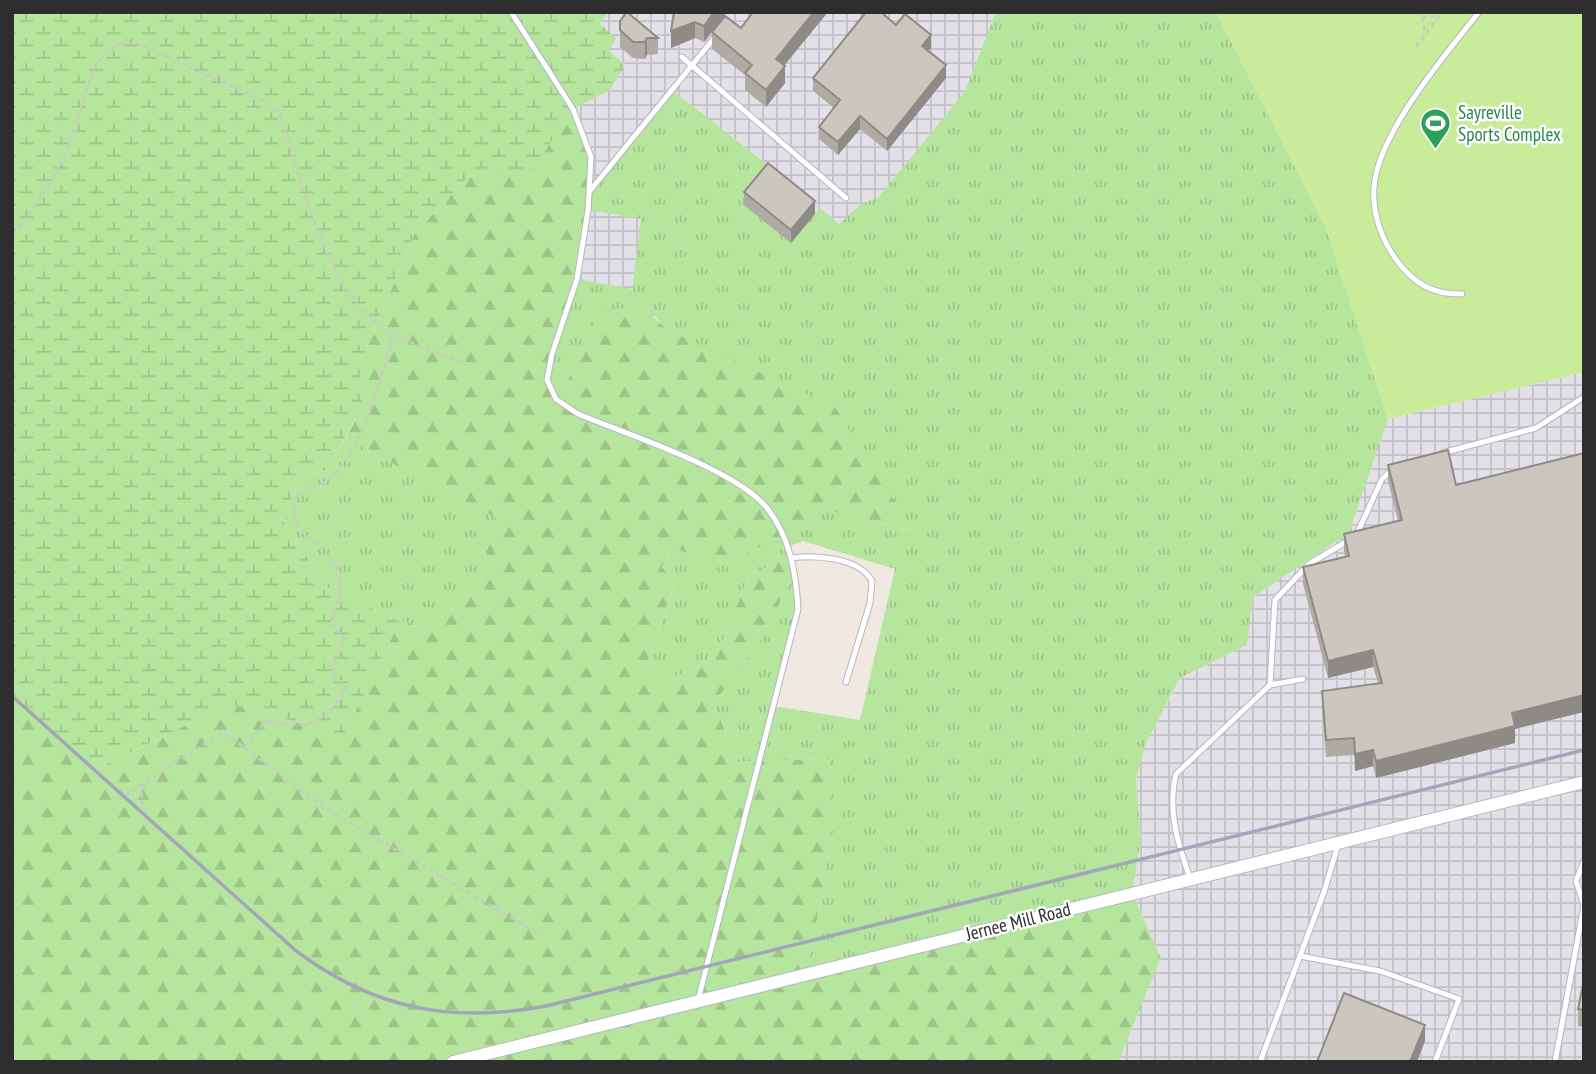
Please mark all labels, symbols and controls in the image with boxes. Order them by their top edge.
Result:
place label: Sayreville Sports Complex [1458,100,1561,146]
sports icon: Sayreville Sports Complex [1418,106,1452,150]
street label: Jernee Mill Road [962,896,1073,946]

